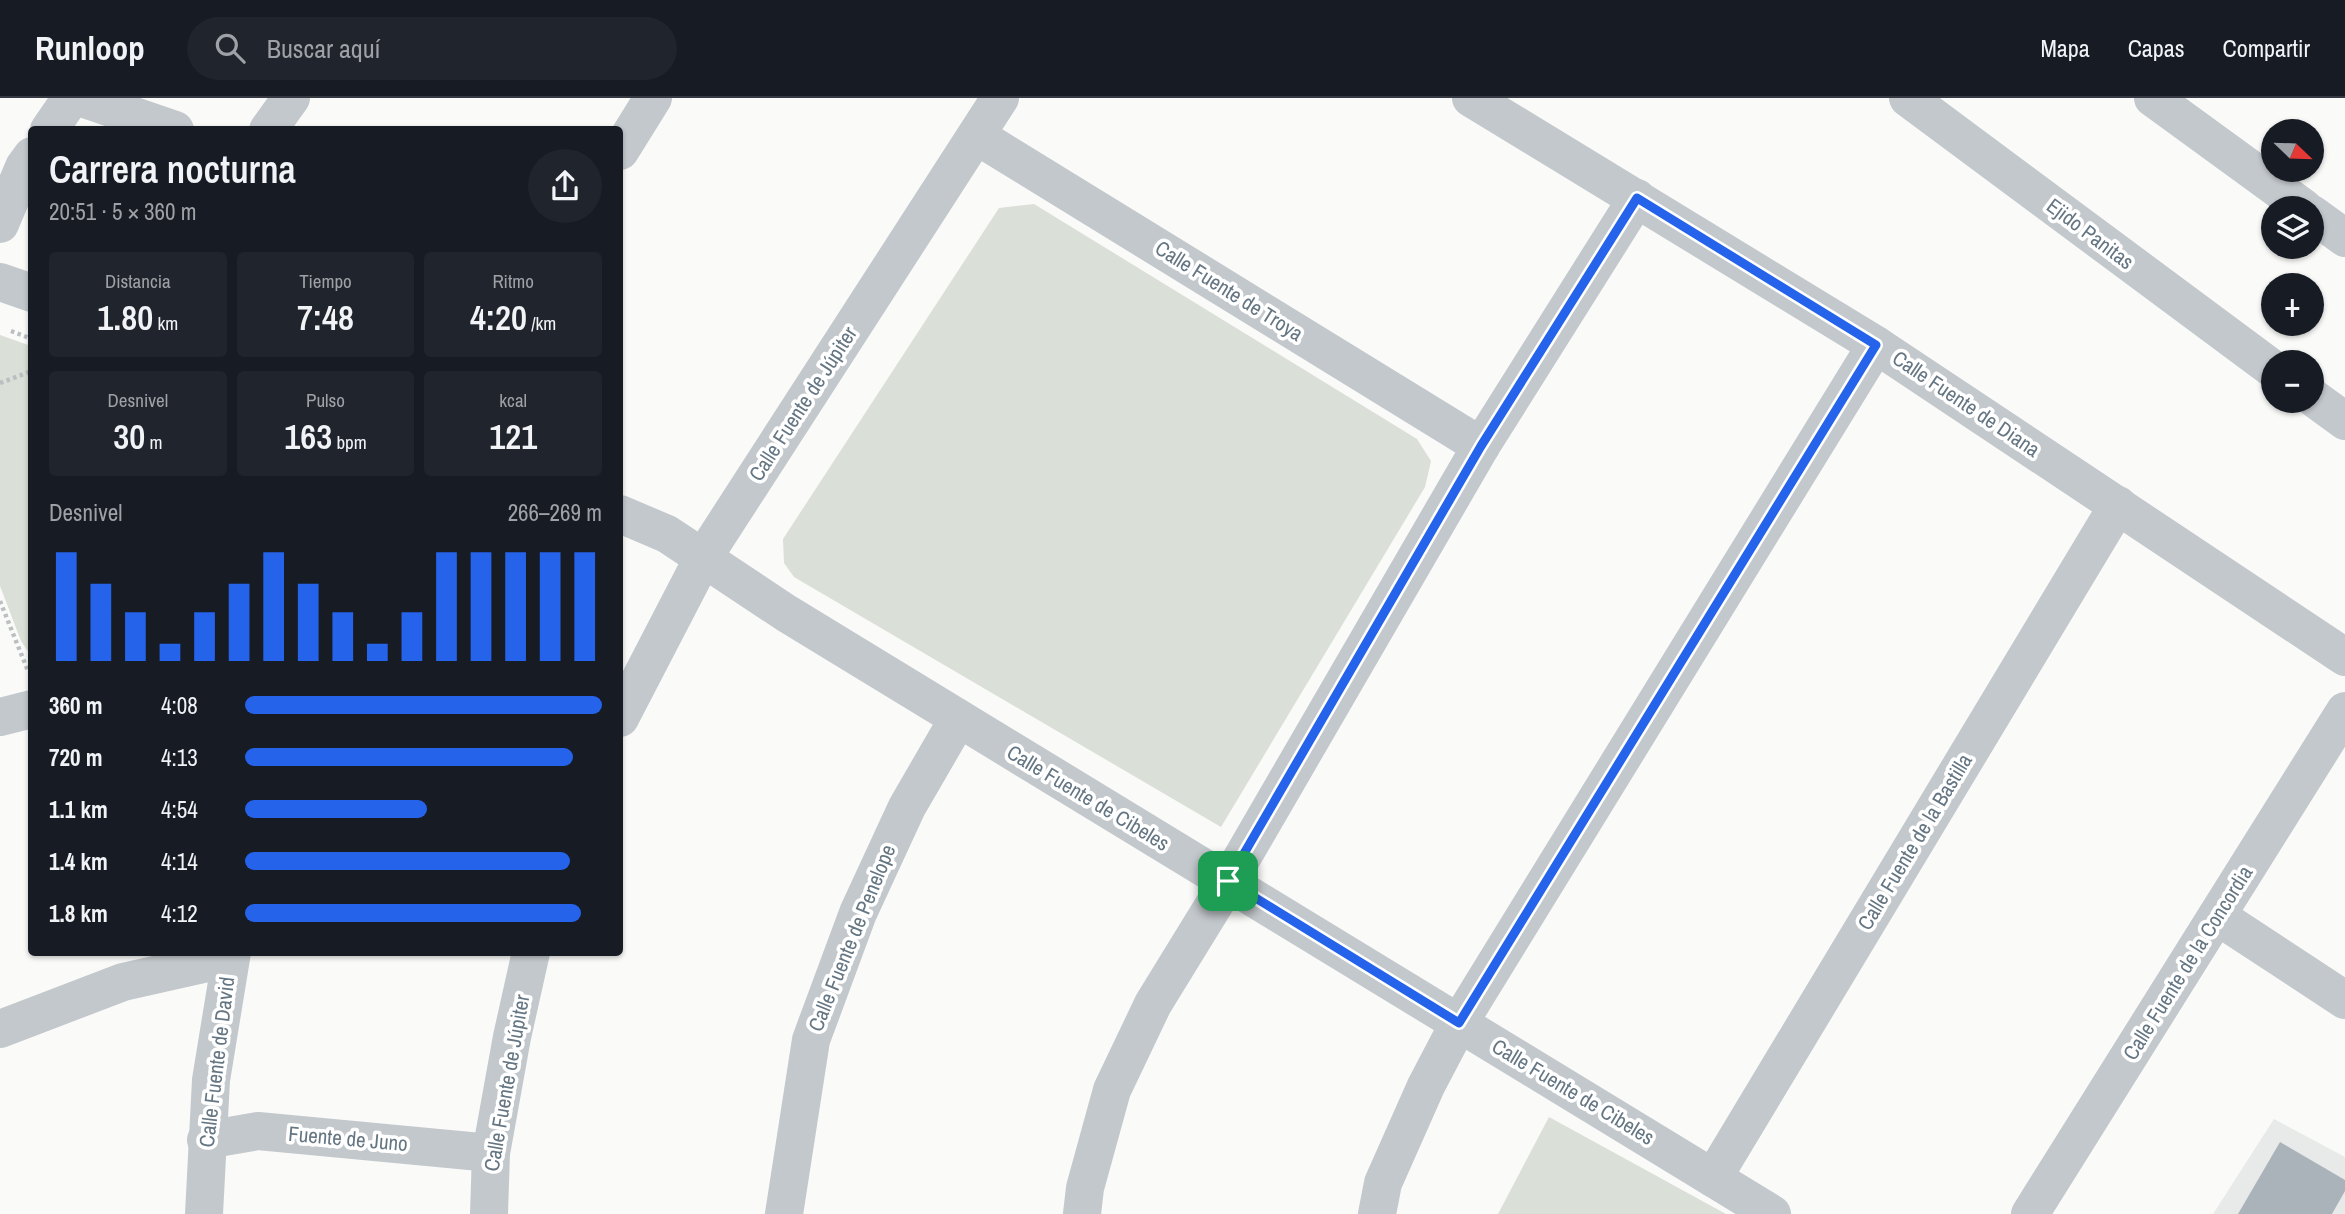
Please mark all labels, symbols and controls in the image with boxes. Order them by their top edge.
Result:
search box [187,17,677,80]
text: Runloop [35,26,145,70]
icon: search [211,29,249,67]
text: Buscar aquí [267,31,381,66]
text: Mapa [2040,32,2090,64]
text: Capas [2128,32,2185,64]
text: Compartir [2223,32,2310,64]
north arrow [2261,119,2324,182]
map controls [2261,119,2324,413]
text: Carrera nocturna [49,144,296,195]
button: share [528,149,602,223]
street label: Ejido Panitas [2041,191,2140,276]
text: 20:51 · 5 × 360 m [49,196,196,227]
button: layers [2261,196,2324,259]
street label: Calle Fuente de Troya [1150,233,1309,348]
text: Distancia [105,268,171,294]
text: Tiempo [299,268,352,294]
text: Ritmo [492,268,534,294]
button: + [2261,273,2324,336]
text: 1.80 [97,294,153,341]
text: 7:48 [297,294,354,341]
text: 4:20 [470,294,527,341]
text: km [153,310,178,336]
text: /km [527,310,556,336]
street label: Calle Fuente de Júpiter [742,321,864,487]
street label: Calle Fuente de Diana [1887,343,2046,464]
button: − [2261,350,2324,413]
text: Desnivel [108,387,168,413]
text: Pulso [306,387,345,413]
text: kcal [499,387,527,413]
text: 30 [113,413,145,460]
text: 163 [284,413,332,460]
text: 121 [489,413,537,460]
text: m [145,429,162,455]
text: bpm [332,429,367,455]
text: Desnivel [49,497,122,528]
text: 266–269 m [508,497,602,528]
text: 360 m [49,690,102,721]
text: 4:08 [161,690,198,721]
street label: Calle Fuente de Cibeles [1002,738,1175,858]
text: 720 m [49,742,102,773]
text: 4:13 [161,742,198,773]
street label: Calle Fuente de la Bastilla [1850,748,1979,935]
text: 1.1 km [49,794,108,825]
text: 4:54 [161,794,198,825]
street label: Calle Fuente de Penelope [801,840,902,1036]
text: 1.4 km [49,846,108,877]
text: 4:14 [161,846,198,877]
pin [1198,851,1258,911]
street label: Calle Fuente de la Concordia [2116,860,2259,1065]
icon: arrive [1209,862,1247,900]
text: 1.8 km [49,898,108,929]
text: 4:12 [161,898,198,929]
street label: Calle Fuente de David [192,975,241,1149]
street label: Calle Fuente de Júpiter [477,992,536,1174]
street label: Calle Fuente de Cibeles [1487,1032,1660,1152]
street label: Fuente de Juno [287,1119,409,1158]

